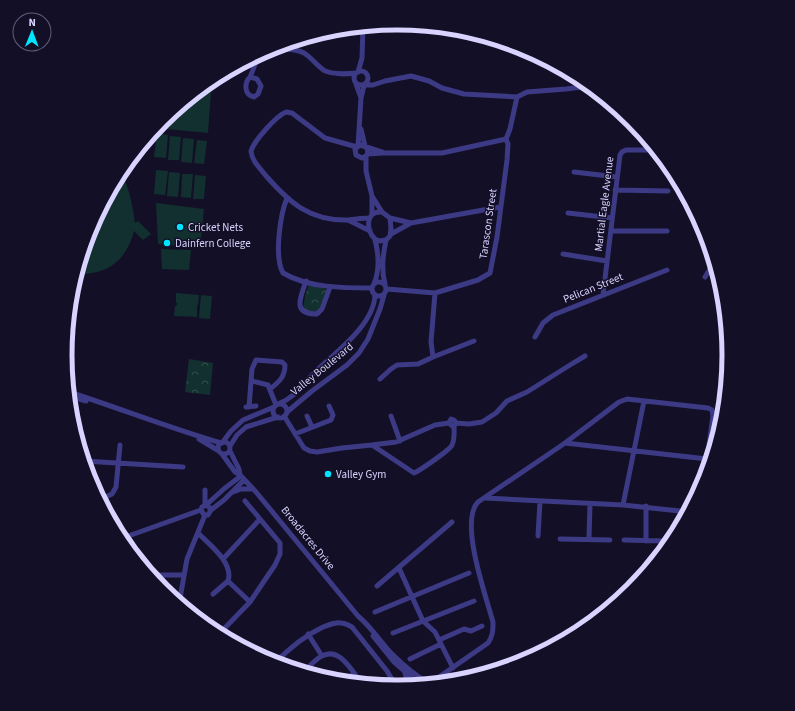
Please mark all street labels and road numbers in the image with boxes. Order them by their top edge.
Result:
street label: Martial Eagle Avenue [591,155,617,252]
street label: Tarascon Street [476,188,500,260]
street label: Pelican Street [561,269,625,307]
street label: Valley Boulevard [288,339,356,399]
street label: Broadacres Drive [278,503,339,573]

